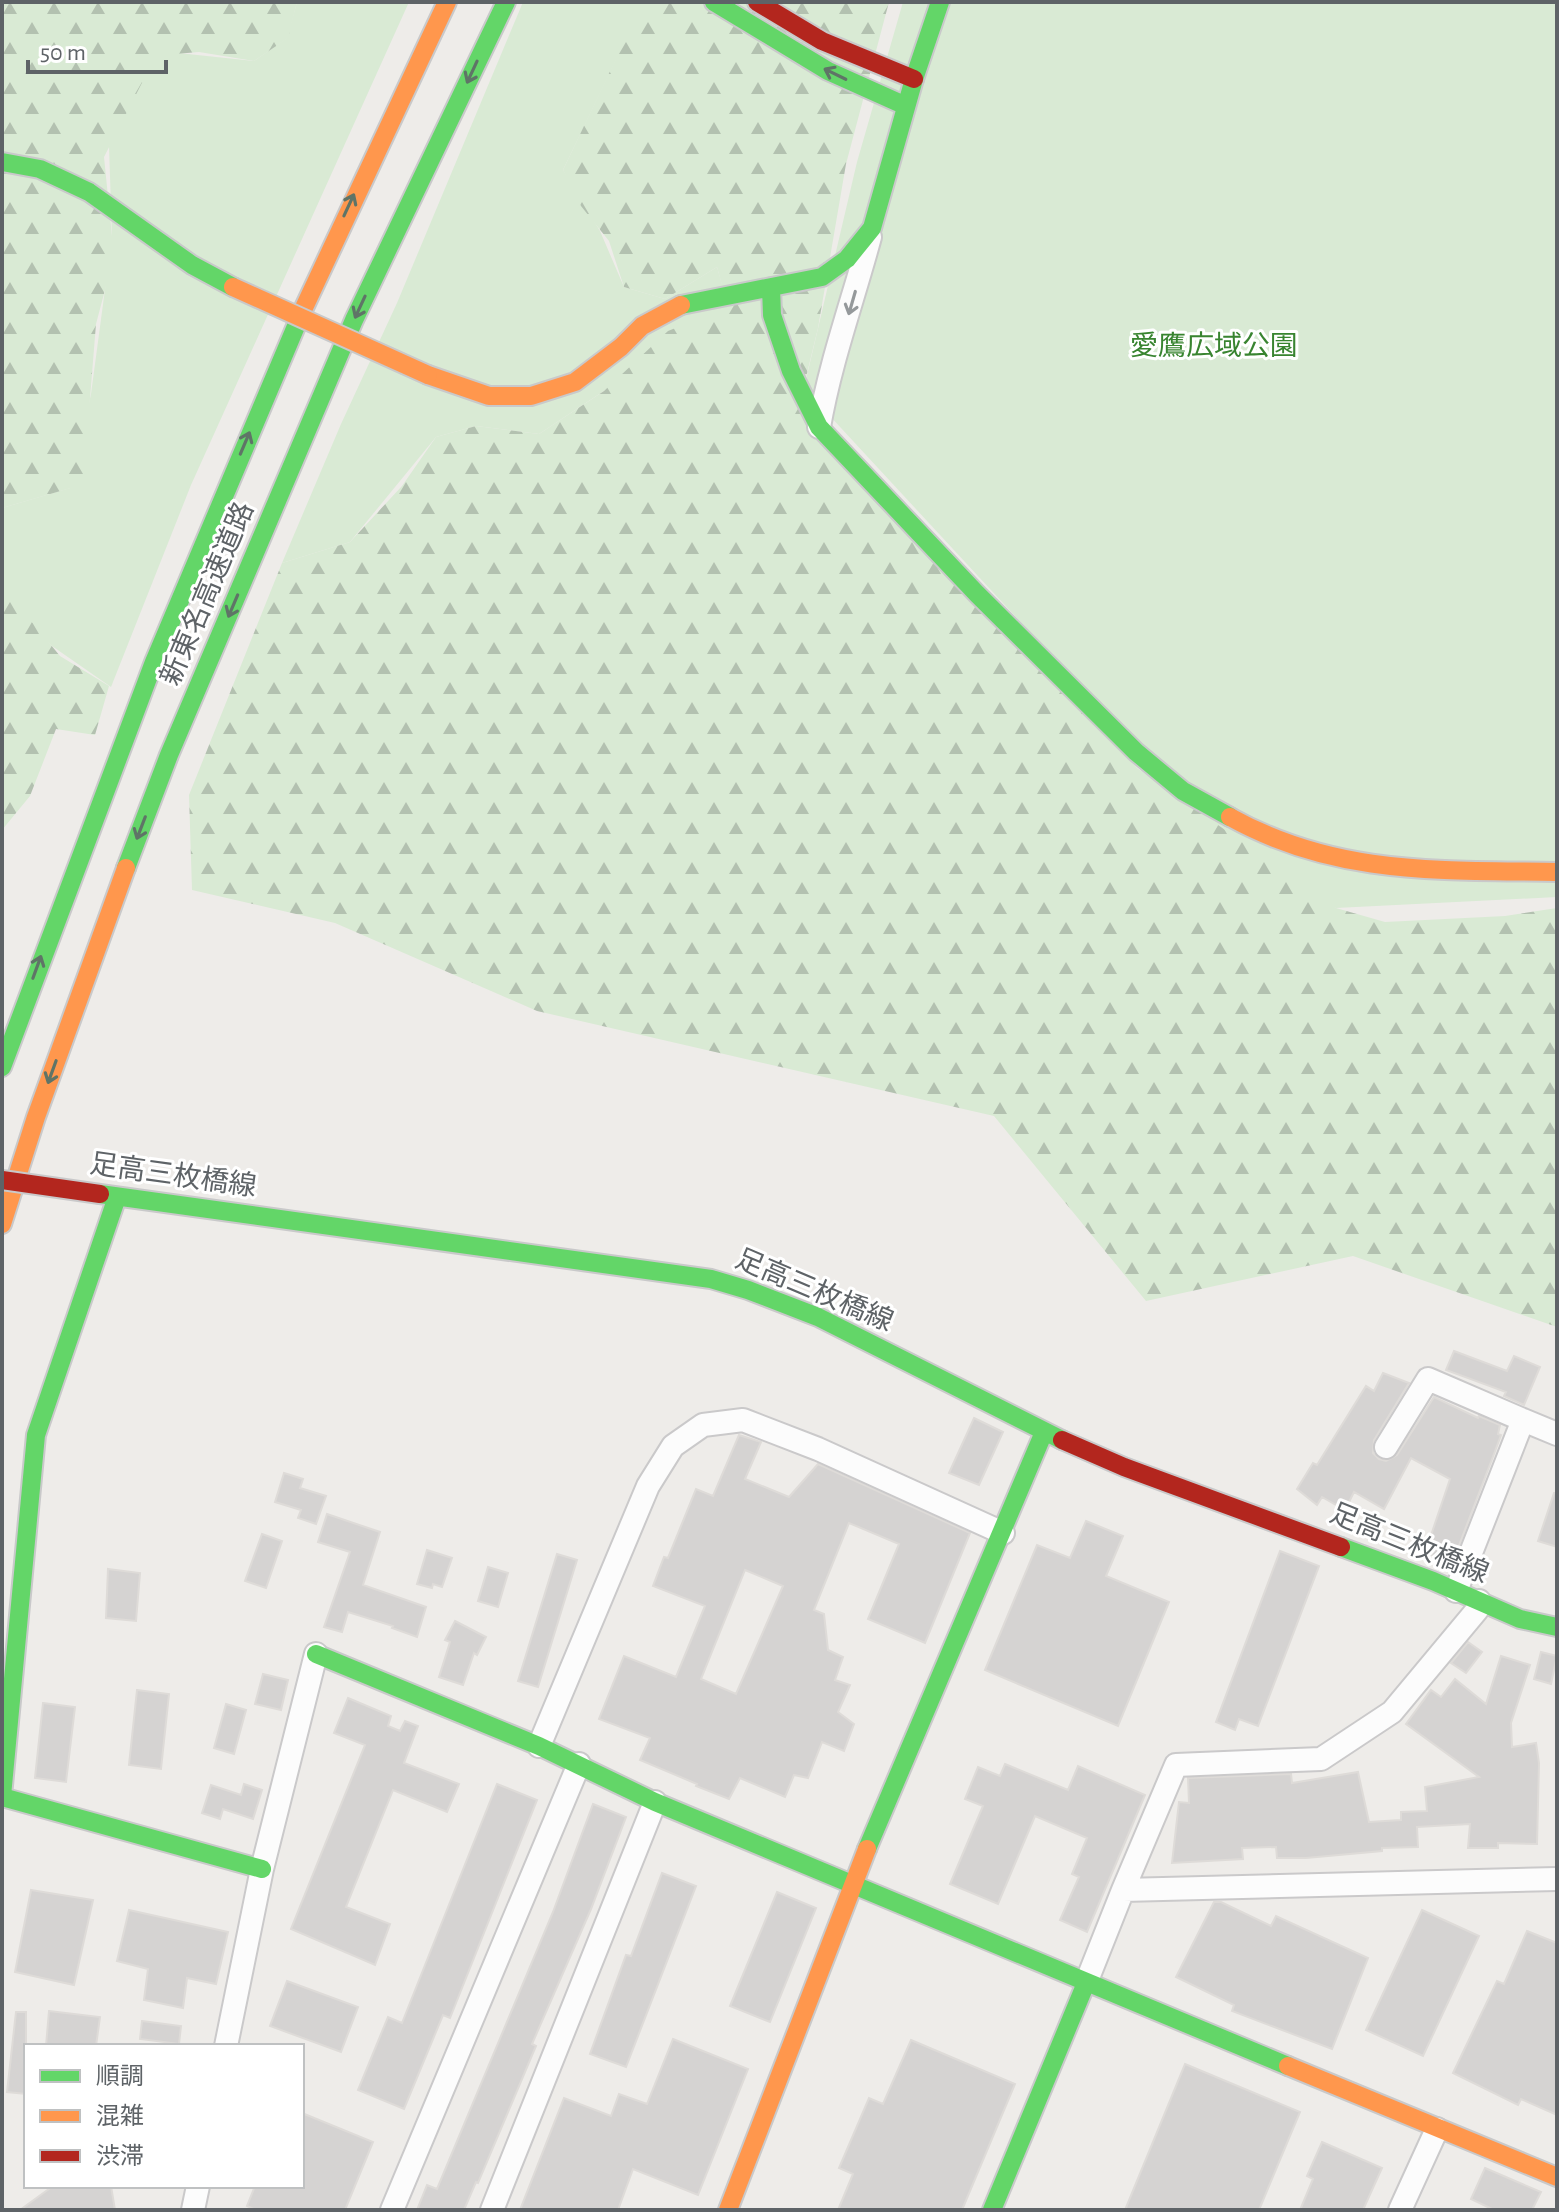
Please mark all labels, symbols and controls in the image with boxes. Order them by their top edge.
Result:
scale bar [28,24,166,74]
text: 50 m [40,41,86,65]
one-way arrow [464,60,479,84]
one-way arrow [823,66,847,81]
one-way arrow [343,194,358,218]
one-way arrow [844,290,859,316]
one-way arrow [352,295,367,319]
park label: 愛鷹広域公園 [1130,331,1298,361]
one-way arrow [239,432,254,456]
street label: 新東名高速道路 [155,498,259,690]
one-way arrow [225,594,240,618]
one-way arrow [133,815,147,840]
one-way arrow [31,955,46,980]
one-way arrow [43,1059,58,1084]
street label: 足高三枚橋線 [88,1148,258,1202]
street label: 足高三枚橋線 [731,1243,898,1337]
street label: 足高三枚橋線 [1326,1498,1493,1588]
legend [24,2044,304,2188]
text: 順調 [96,2064,144,2089]
text: 混雑 [96,2103,144,2129]
text: 渋滞 [96,2143,144,2169]

